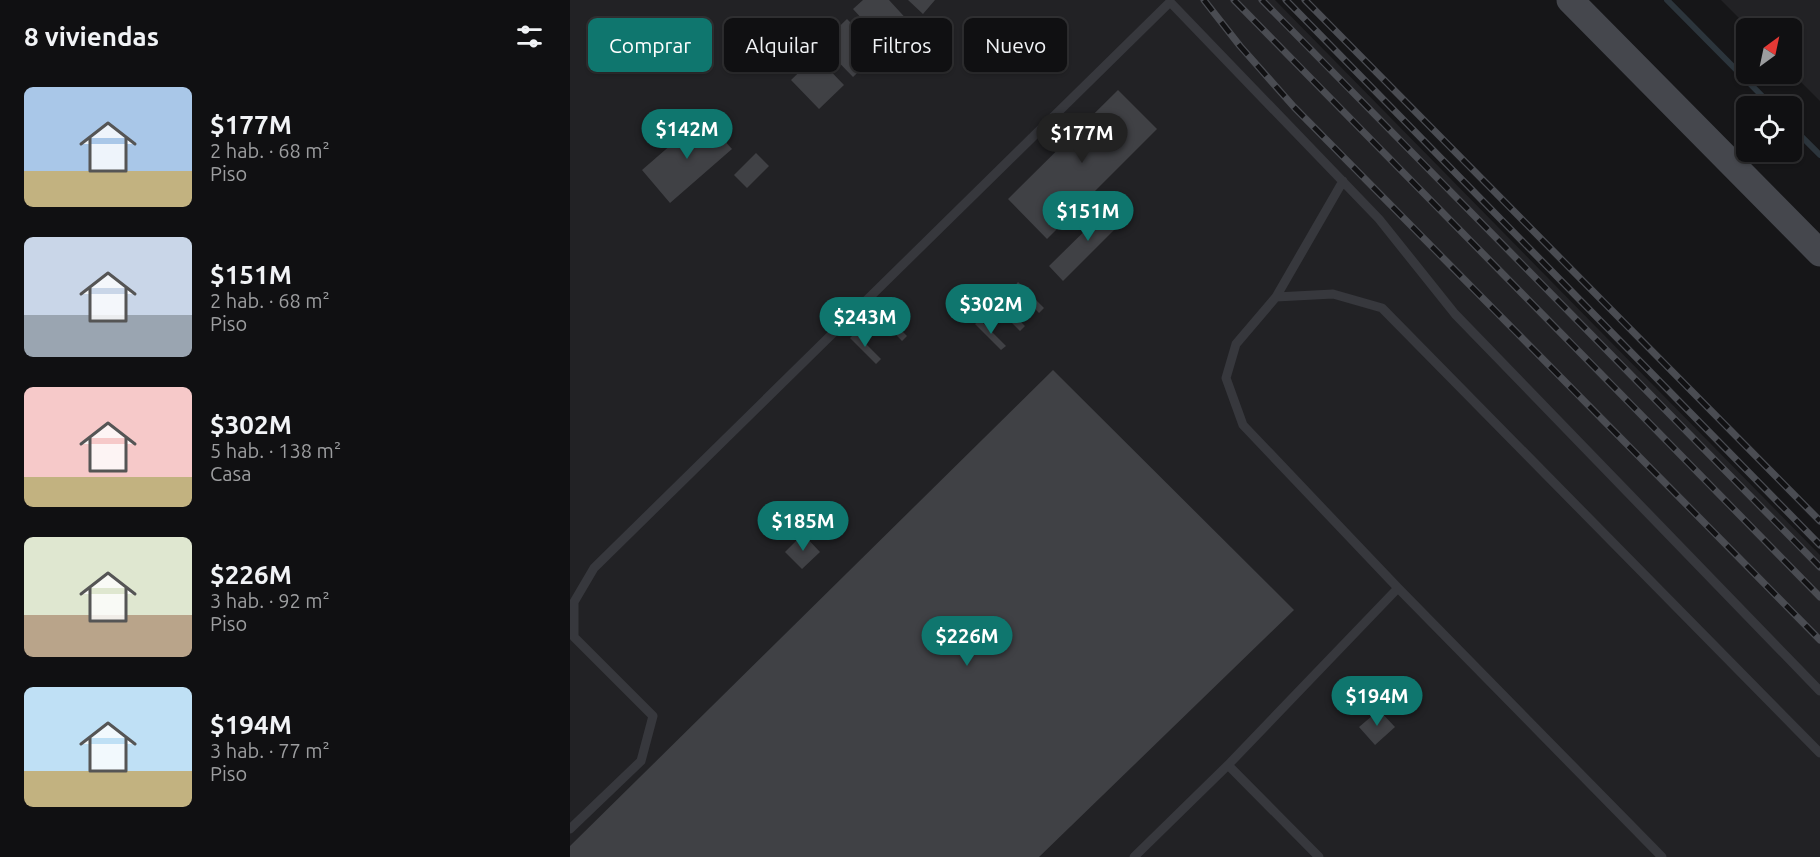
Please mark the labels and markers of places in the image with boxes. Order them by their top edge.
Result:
pin: $142M [645,109,729,160]
pin: $177M [1040,113,1124,164]
pin: $151M [1046,191,1130,242]
pin: $302M [949,284,1033,335]
pin: $243M [823,297,907,348]
pin: $185M [761,501,845,552]
pin: $226M [925,616,1009,667]
pin: $194M [1335,676,1419,727]

